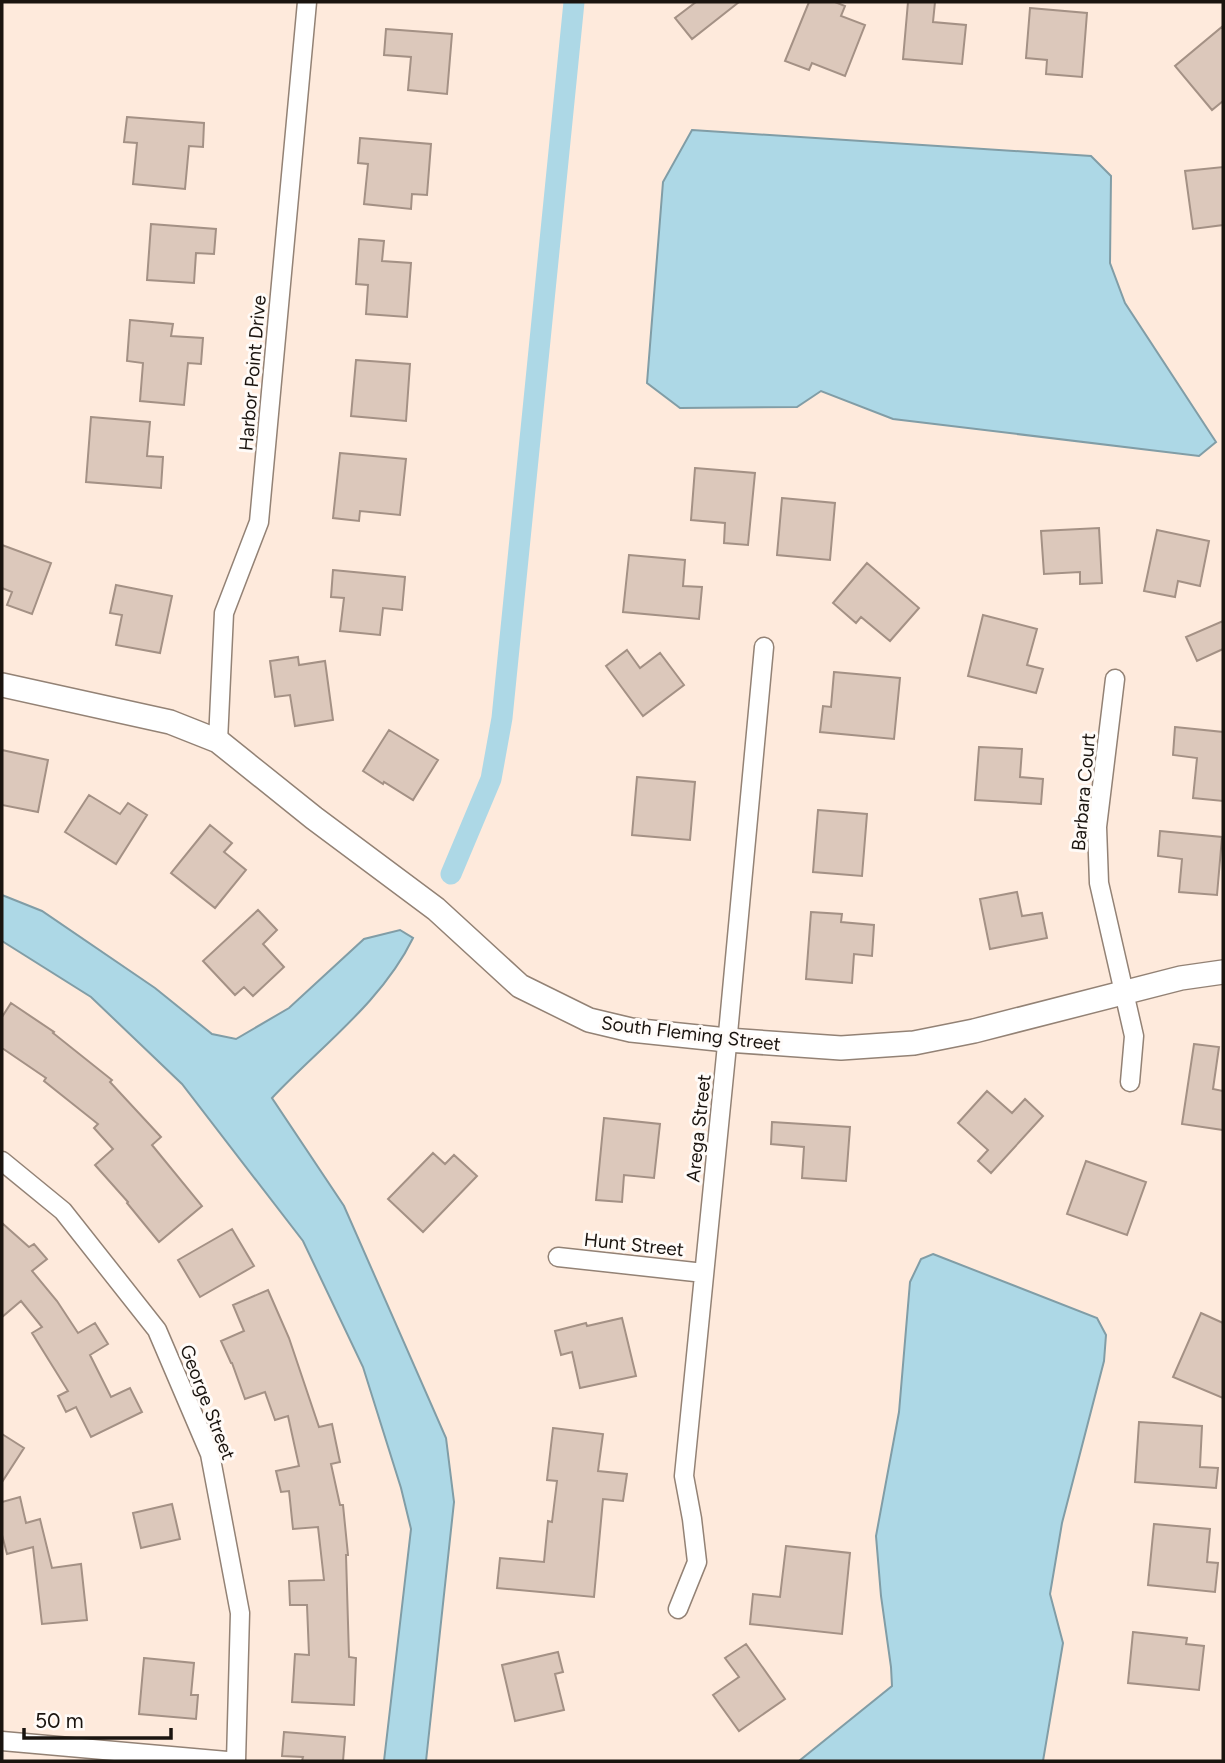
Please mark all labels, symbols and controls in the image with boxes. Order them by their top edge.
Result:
street label: Harbor Point Drive [234,294,271,452]
street label: Barbara Court [1067,732,1100,852]
street label: South Fleming Street [600,1011,782,1056]
street label: Arega Street [681,1073,716,1183]
street label: Hunt Street [583,1228,685,1261]
street label: George Street [175,1341,240,1463]
scale bar [24,1696,172,1740]
text: 50 m [35,1708,84,1733]

